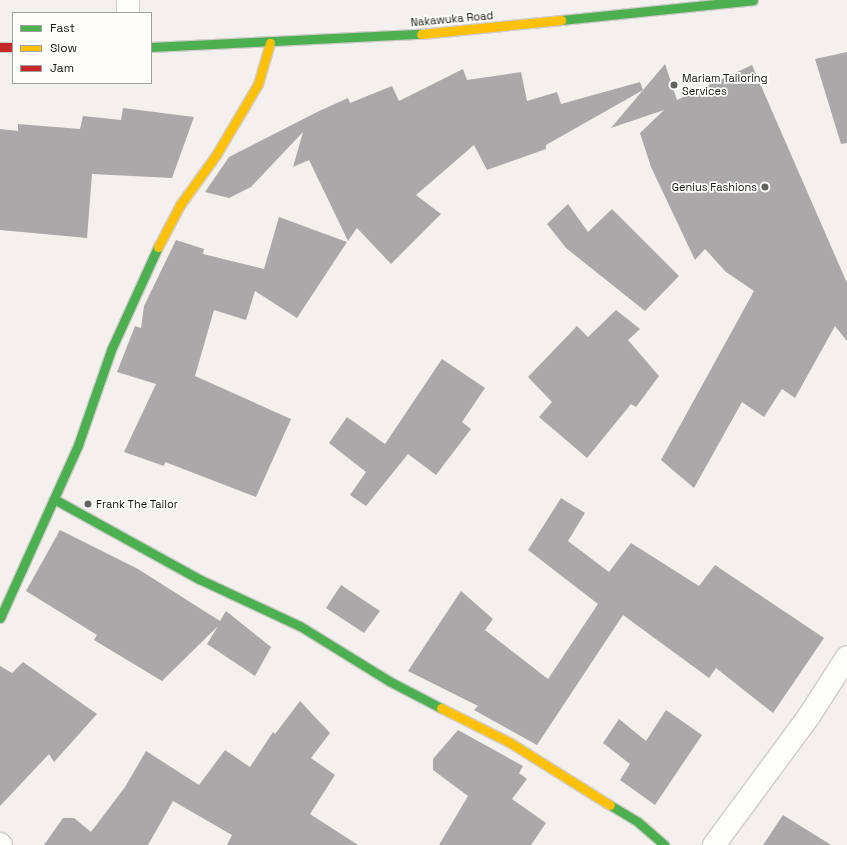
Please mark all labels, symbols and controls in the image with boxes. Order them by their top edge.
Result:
street label: Nakawuka Road [410,9,494,29]
legend [12,12,152,84]
text: Fast [50,20,75,36]
text: Slow [50,40,77,56]
text: Jam [50,60,74,76]
place label: Mariam Tailoring Services [682,72,768,98]
marker: Mariam Tailoring Services [669,80,679,90]
place label: Genius Fashions [672,180,757,194]
marker: Genius Fashions [760,182,770,192]
place label: Frank The Tailor [96,497,178,511]
marker: Frank The Tailor [83,499,93,509]

